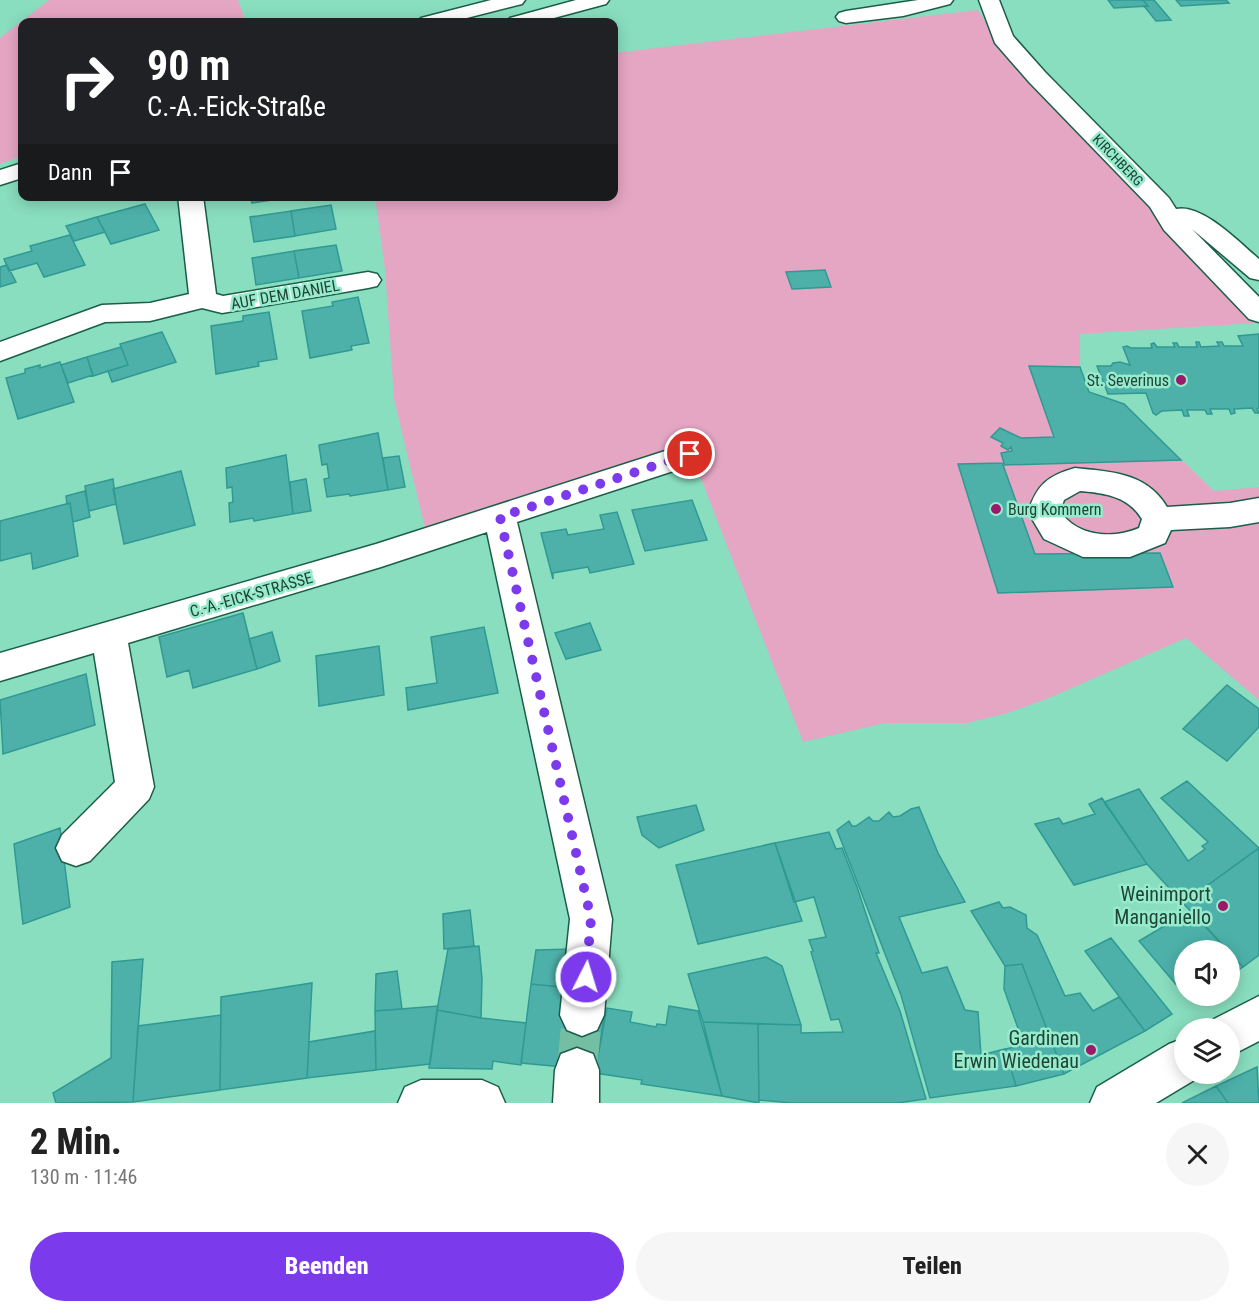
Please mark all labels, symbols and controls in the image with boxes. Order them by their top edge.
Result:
text: 90 m [147,41,230,90]
icon: right [48,42,126,120]
text: C.-A.-Eick-Straße [147,91,326,123]
street label: KIRCHBERG [1089,131,1147,189]
icon: arrive [104,156,137,189]
text: Dann [48,160,92,185]
street label: AUF DEM DANIEL [229,276,341,313]
place label: St. Severinus [1087,371,1169,390]
marker: St. Severinus [1174,373,1188,387]
pin [664,428,715,479]
icon: arrive [673,437,706,470]
place label: Burg Kommern [1008,500,1102,519]
marker: Burg Kommern [989,502,1003,516]
street label: C.-A.-EICK-STRASSE [188,568,315,621]
place label: Weinimport Manganiello [1114,882,1211,929]
marker: Weinimport Manganiello [1216,899,1230,913]
map controls [1174,940,1240,1084]
button: sound [1174,940,1240,1006]
position arrow [554,945,618,1009]
button: layers [1174,1018,1240,1084]
place label: Gardinen Erwin Wiedenau [954,1026,1079,1073]
marker: Gardinen Erwin Wiedenau [1084,1043,1098,1057]
text: 2 Min. [30,1121,122,1163]
button: close [1166,1123,1229,1186]
text: 130 m · 11:46 [30,1165,137,1189]
button: Beenden [30,1232,624,1301]
button: Teilen [636,1232,1229,1301]

